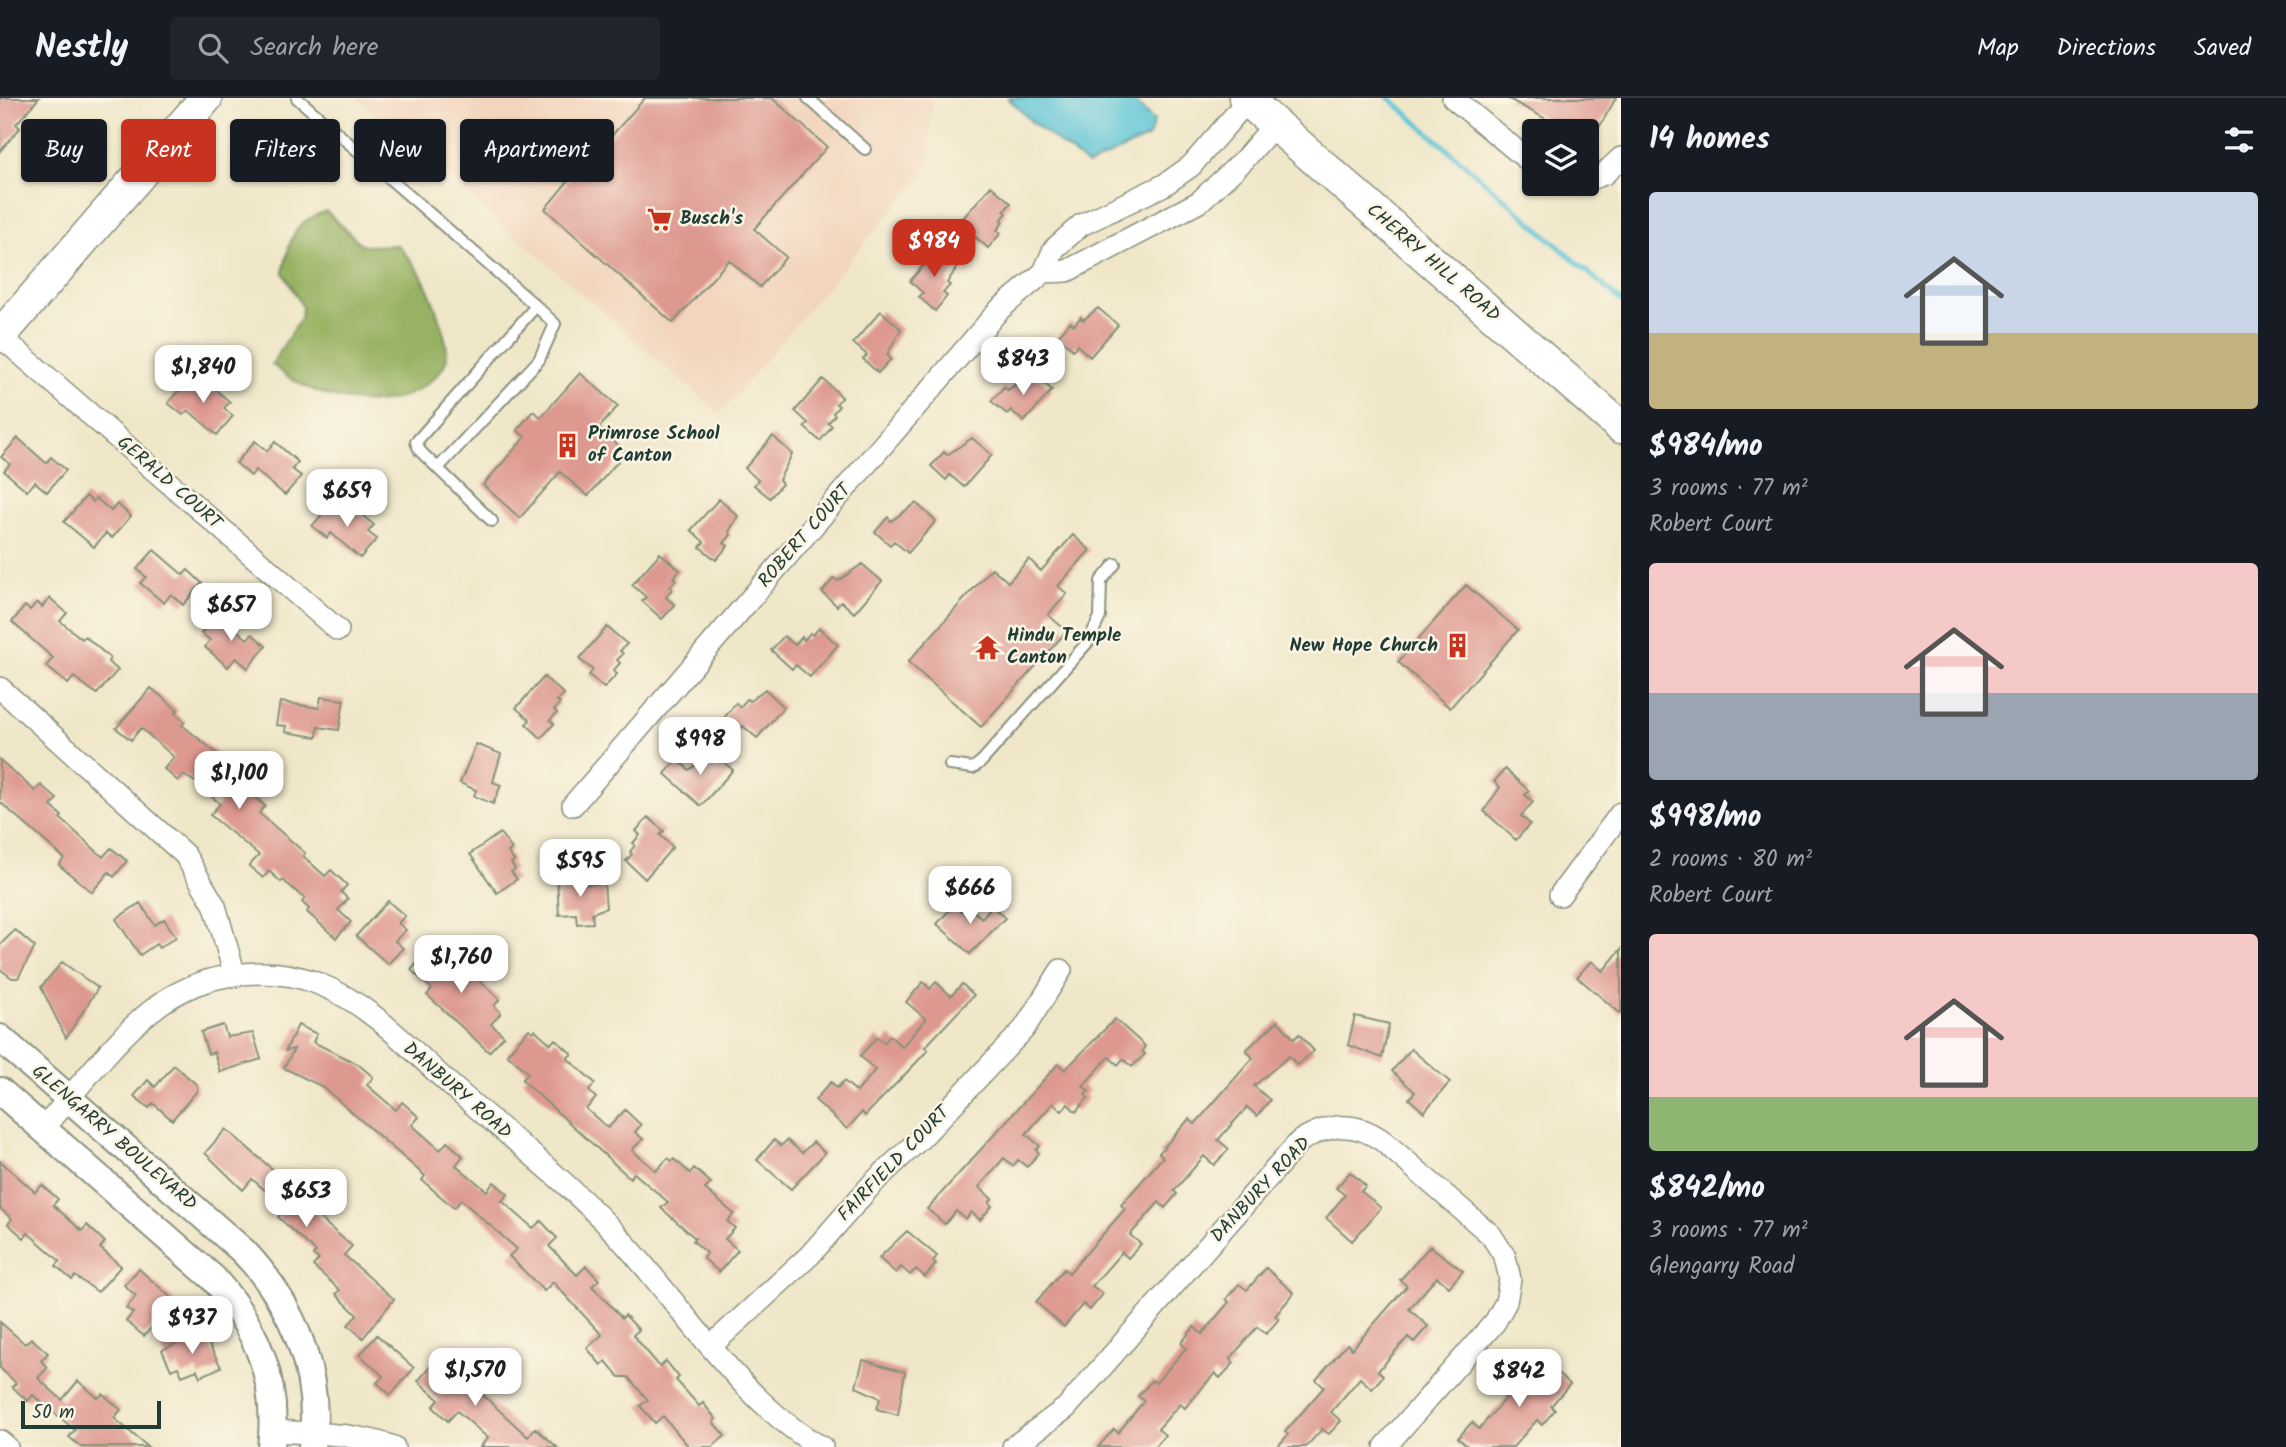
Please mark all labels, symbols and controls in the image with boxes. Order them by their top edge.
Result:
search box [170,17,660,80]
text: Nestly [35,22,128,75]
text: Search here [250,27,378,69]
icon: search [194,29,232,67]
text: Map [1977,29,2019,68]
text: Directions [2057,29,2156,68]
text: Saved [2194,29,2251,68]
text: 14 homes [1649,116,1770,164]
chip: Buy [21,119,107,182]
chip: Rent [121,119,216,182]
chip: Filters [230,119,340,182]
chip: New [354,119,446,182]
chip: Apartment [460,119,614,182]
map controls [1522,119,1599,196]
button: layers [1522,119,1599,196]
icon: filters [2220,121,2258,159]
street label: CHERRY HILL ROAD [1359,196,1507,330]
place label: Busch's [680,204,743,234]
supermarket icon: Busch's [646,205,674,233]
pin: $984 [893,220,975,279]
text: $984 [908,224,960,260]
icon: home [1891,238,2017,364]
pin: $843 [982,338,1064,397]
text: $843 [997,342,1049,378]
pin: $1,840 [146,345,260,405]
text: $1,840 [171,350,235,386]
place label: Primrose School of Canton [588,419,721,471]
text: $984/mo [1649,423,1763,471]
street label: GERALD COURT [110,429,230,539]
building icon: Primrose School of Canton [554,431,582,459]
pin: $659 [306,470,388,529]
text: 3 rooms · 77 m² [1649,471,1808,507]
text: $659 [322,474,372,510]
street label: ROBERT COURT [751,476,860,595]
text: Robert Court [1649,507,1773,543]
pin: $657 [190,584,272,643]
text: $657 [207,588,255,624]
icon: home [1891,609,2017,735]
place label: Hindu Temple Canton [1007,621,1121,673]
place label: New Hope Church [1290,631,1438,661]
building icon: New Hope Church [1444,632,1472,660]
temple icon: Hindu Temple Canton [973,633,1001,661]
pin: $998 [659,718,741,777]
text: $998 [675,722,725,758]
pin: $1,100 [182,752,296,811]
text: $1,100 [210,756,268,792]
text: $998/mo [1649,794,1762,842]
pin: $595 [539,840,621,899]
text: 2 rooms · 80 m² [1649,842,1812,878]
text: $595 [556,844,604,880]
pin: $666 [929,866,1011,926]
text: $666 [944,871,996,907]
text: Robert Court [1649,878,1773,914]
pin: $1,760 [404,936,518,995]
text: $1,760 [430,940,492,976]
icon: home [1891,980,2017,1106]
street label: DANBURY ROAD [396,1035,518,1147]
street label: GLENGARRY BOULEVARD [24,1057,204,1219]
street label: FAIRFIELD COURT [831,1098,959,1229]
street label: DANBURY ROAD [1204,1130,1318,1250]
text: $842/mo [1649,1165,1765,1213]
pin: $653 [265,1170,347,1229]
text: $653 [281,1174,331,1210]
text: 3 rooms · 77 m² [1649,1213,1808,1249]
text: Glengarry Road [1649,1249,1794,1285]
pin: $937 [151,1296,233,1356]
text: $937 [168,1301,216,1337]
pin: $1,570 [418,1348,532,1408]
pin: $842 [1478,1350,1560,1409]
text: $1,570 [445,1353,505,1389]
text: $842 [1492,1354,1546,1390]
scale bar [21,1398,161,1430]
text: 50 m [32,1398,74,1428]

